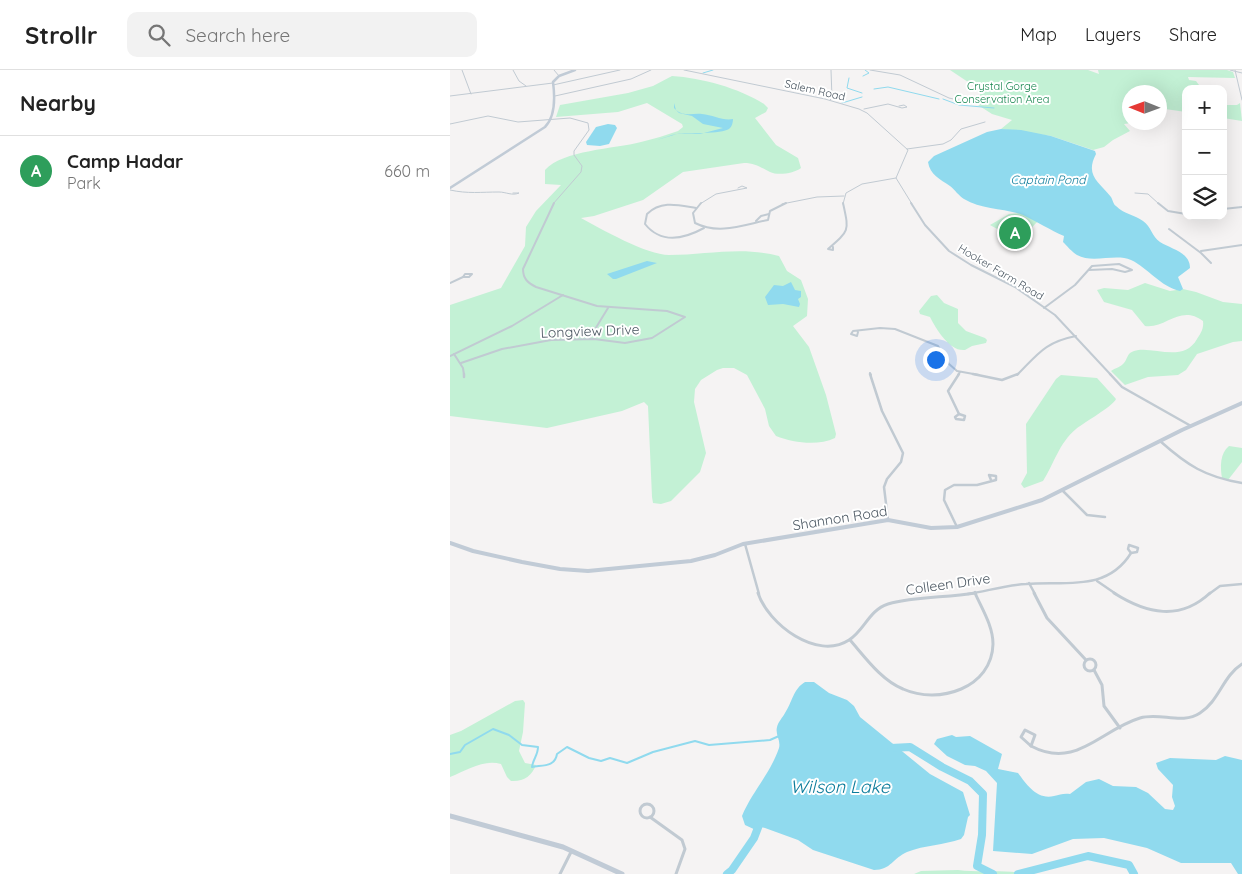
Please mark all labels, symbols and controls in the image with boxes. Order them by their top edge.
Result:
search box [127,12,477,57]
text: Strollr [25,20,97,50]
icon: search [145,21,173,49]
text: Search here [185,23,290,47]
text: Map [1020,23,1057,46]
text: Layers [1085,23,1141,46]
text: Share [1169,23,1217,46]
street label: Salem Road [783,76,847,104]
park label: Crystal Gorge Conservation Area [955,79,1049,106]
north arrow [1122,85,1167,130]
map controls [1182,85,1227,220]
button: + [1182,85,1227,130]
text: Nearby [20,90,96,116]
button: − [1182,130,1227,175]
text: Camp Hadar [67,149,183,173]
text: A [31,161,41,181]
text: 660 m [384,161,430,181]
water label: Captain Pond [1011,172,1087,187]
text: Park [67,173,101,193]
button: layers [1182,175,1227,220]
pin: A [999,214,1031,252]
street label: Hooker Farm Road [956,241,1046,303]
street label: Longview Drive [540,320,640,342]
your location [923,347,949,373]
street label: Shannon Road [791,502,889,534]
street label: Colleen Drive [904,569,992,599]
water label: Wilson Lake [790,775,891,798]

